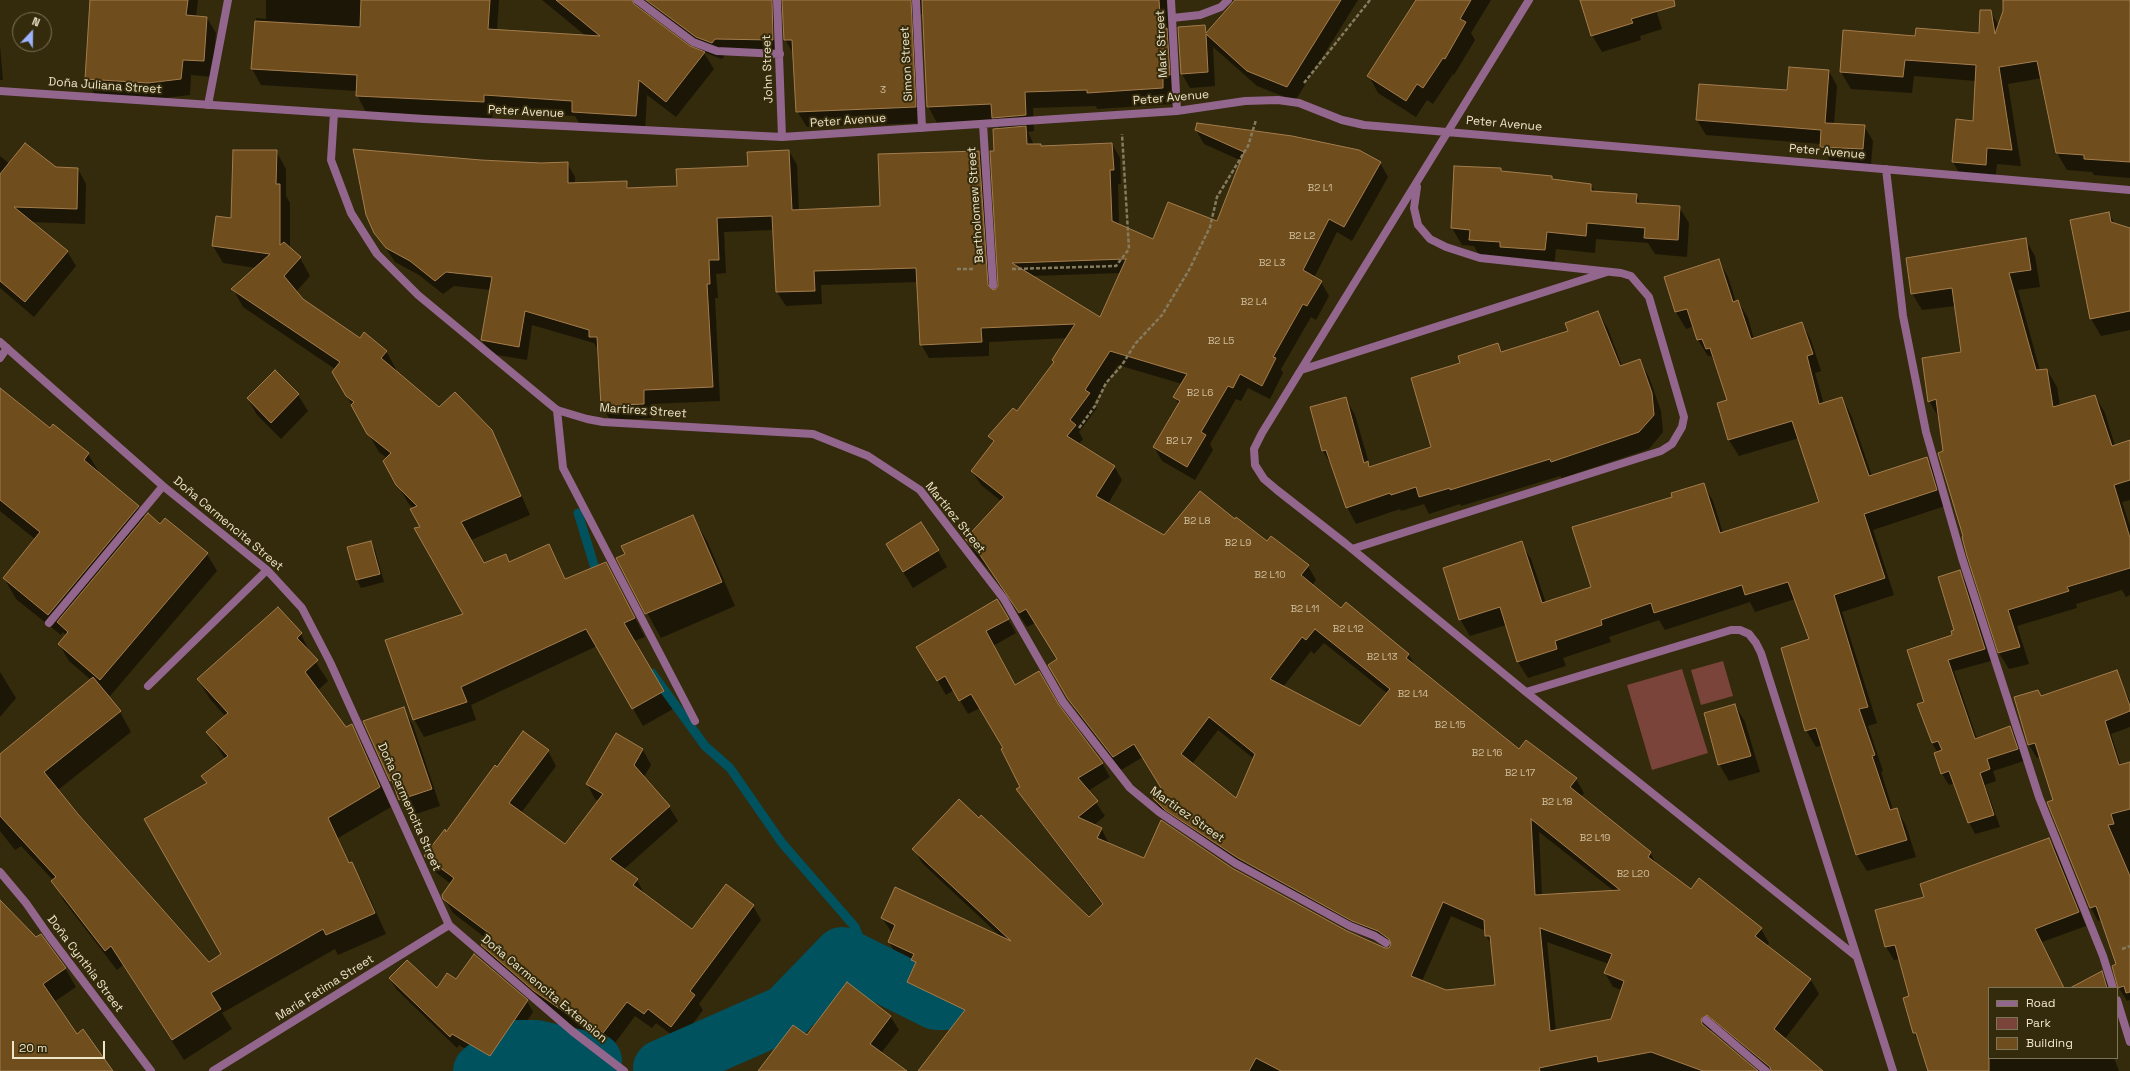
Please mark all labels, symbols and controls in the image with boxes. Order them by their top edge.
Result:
street label: Mark Street [1153,10,1171,78]
north arrow [12,12,52,52]
text: N [30,14,42,30]
street label: Simon Street [898,26,916,102]
street label: John Street [760,34,776,104]
street label: Doña Juliana Street [48,75,162,97]
house number: 3 [880,84,886,96]
street label: Peter Avenue [1132,88,1210,108]
street label: Peter Avenue [488,103,564,121]
street label: Peter Avenue [809,111,887,131]
street label: Peter Avenue [1465,114,1543,134]
street label: Peter Avenue [1788,142,1866,162]
street label: Bartholomew Street [965,146,987,264]
house number: B2 L1 [1308,182,1332,194]
house number: B2 L2 [1289,230,1315,242]
house number: B2 L3 [1259,257,1285,269]
house number: B2 L4 [1241,296,1267,308]
house number: B2 L5 [1208,335,1234,347]
house number: B2 L6 [1187,387,1213,399]
street label: Martirez Street [599,401,687,421]
house number: B2 L7 [1166,435,1192,447]
street label: Doña Carmencita Street [170,474,286,574]
street label: Martirez Street [922,479,988,557]
house number: B2 L8 [1184,515,1210,527]
house number: B2 L9 [1225,537,1251,549]
house number: B2 L10 [1254,569,1286,581]
house number: B2 L11 [1290,603,1320,615]
house number: B2 L12 [1333,623,1363,635]
house number: B2 L13 [1367,651,1397,663]
house number: B2 L14 [1397,688,1429,700]
house number: B2 L15 [1435,719,1465,731]
street label: Doña Carmencita Street [374,741,444,873]
house number: B2 L16 [1472,747,1502,759]
house number: B2 L17 [1505,767,1535,779]
street label: Martirez Street [1147,784,1227,846]
house number: B2 L18 [1541,796,1573,808]
house number: B2 L19 [1580,832,1610,844]
house number: B2 L20 [1616,868,1650,880]
street label: Doña Cynthia Street [44,913,126,1015]
street label: Doña Carmencita Extension [478,932,610,1046]
street label: Maria Fatima Street [273,952,377,1024]
legend [1988,987,2118,1059]
text: Road [2026,995,2055,1011]
text: Park [2026,1015,2051,1031]
scale bar [14,1033,107,1059]
text: Building [2026,1035,2073,1051]
text: 20 m [19,1040,47,1056]

